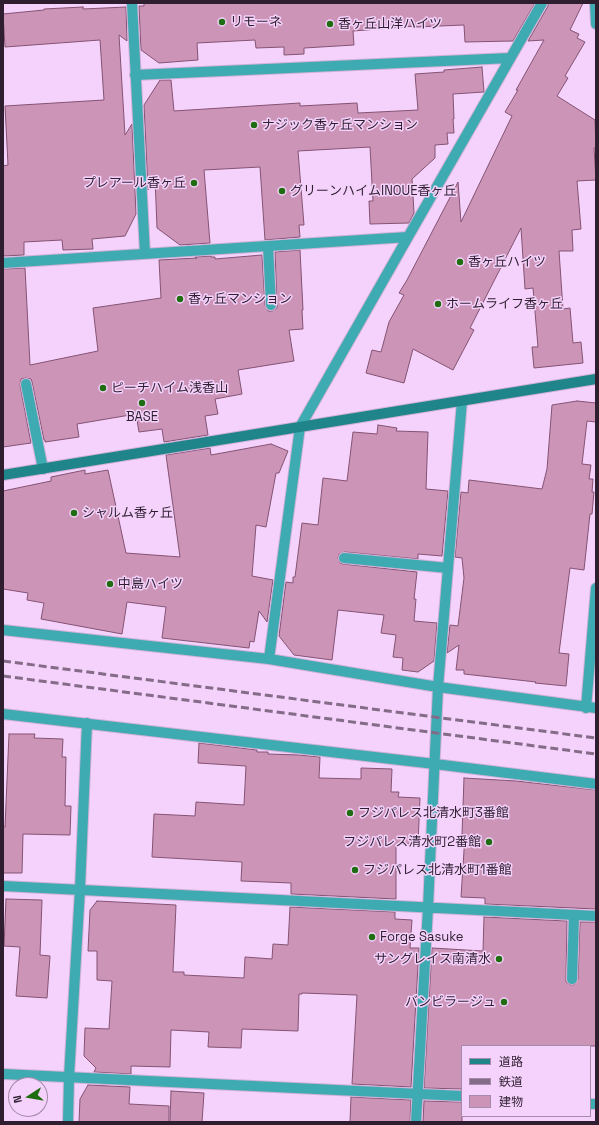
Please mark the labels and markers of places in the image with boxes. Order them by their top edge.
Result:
place label: リモーネ [230,14,282,30]
place label: 香ヶ丘山洋ハイツ [338,16,442,32]
marker: リモーネ [217,17,227,27]
marker: 香ヶ丘山洋ハイツ [325,19,335,29]
place label: ナジック香ヶ丘マンション [262,117,418,133]
marker: ナジック香ヶ丘マンション [249,120,259,130]
place label: プレアール香ヶ丘 [83,175,186,191]
marker: プレアール香ヶ丘 [189,178,199,188]
place label: グリーンハイムINOUE香ヶ丘 [290,183,456,199]
marker: グリーンハイムINOUE香ヶ丘 [277,186,287,196]
place label: 香ヶ丘ハイツ [468,254,546,270]
marker: 香ヶ丘ハイツ [455,257,465,267]
place label: 香ヶ丘マンション [188,291,292,307]
marker: 香ヶ丘マンション [175,294,185,304]
place label: ホームライフ香ヶ丘 [446,296,563,312]
marker: ホームライフ香ヶ丘 [433,299,443,309]
place label: ピーチハイム浅香山 [111,380,228,396]
marker: ピーチハイム浅香山 [98,383,108,393]
marker: BASE [137,398,147,408]
place label: BASE [126,409,158,425]
place label: シャルム香ヶ丘 [82,505,173,521]
marker: シャルム香ヶ丘 [69,508,79,518]
place label: 中島ハイツ [118,576,183,592]
marker: 中島ハイツ [105,579,115,589]
place label: フジパレス北清水町3番館 [358,805,509,821]
marker: フジパレス北清水町3番館 [345,808,355,818]
place label: フジパレス清水町2番館 [343,834,481,850]
marker: フジパレス清水町2番館 [484,837,494,847]
place label: フジパレス北清水町1番館 [363,862,511,878]
marker: フジパレス北清水町1番館 [350,865,360,875]
place label: Forge Sasuke [380,929,464,945]
marker: Forge Sasuke [367,932,377,942]
place label: サングレイス南清水 [374,951,491,967]
marker: サングレイス南清水 [494,954,504,964]
place label: バンビラージュ [405,994,496,1010]
marker: バンビラージュ [499,997,509,1007]

